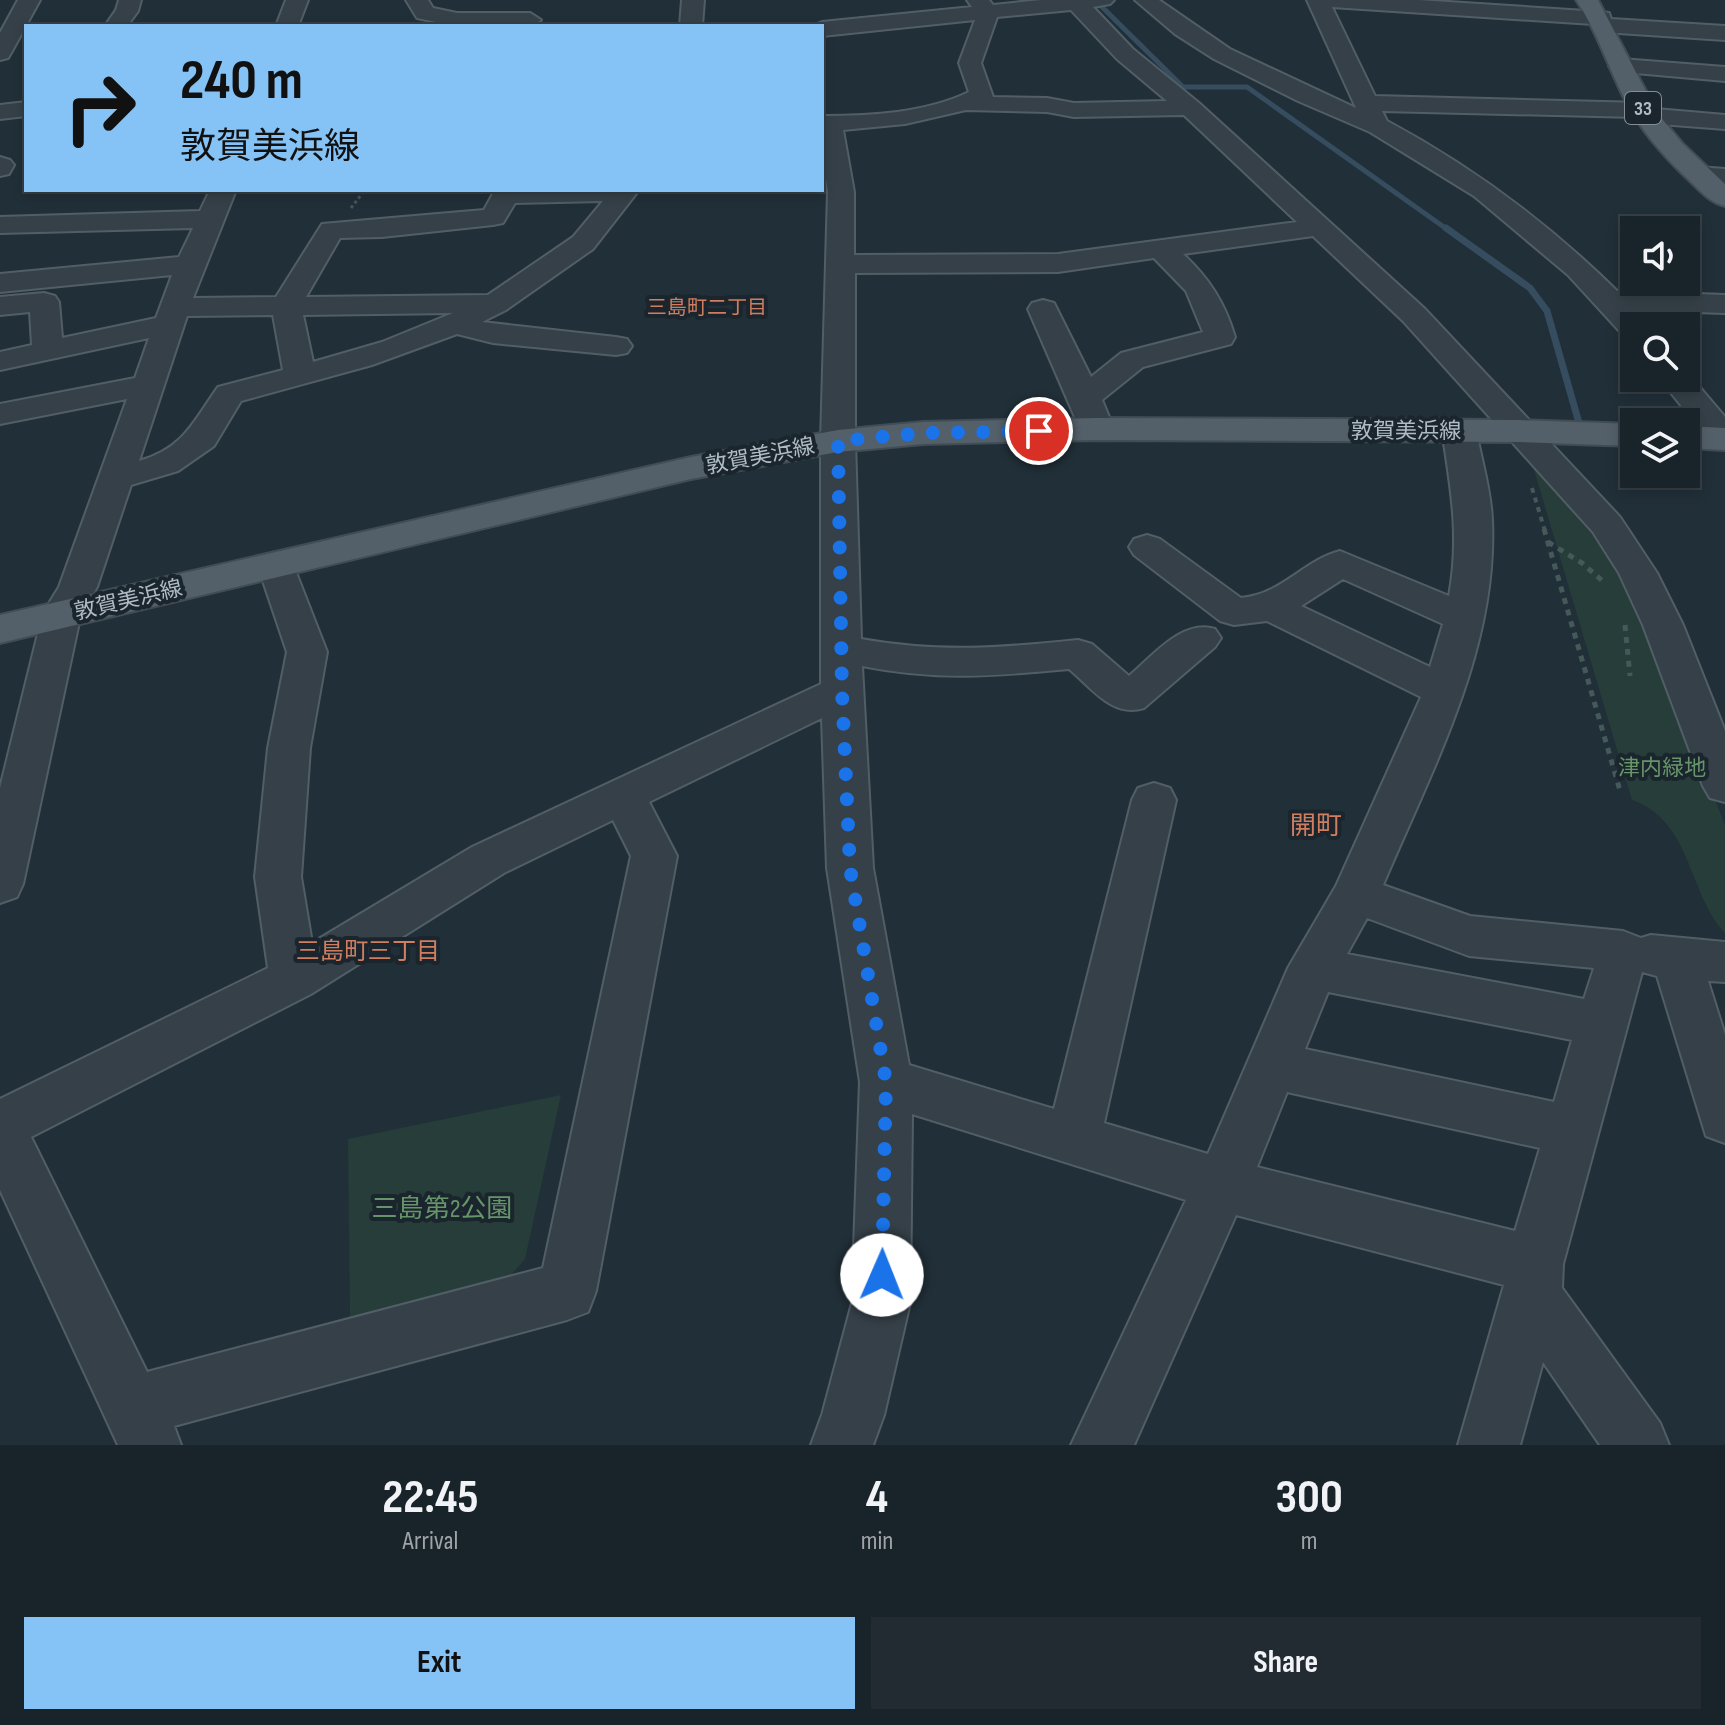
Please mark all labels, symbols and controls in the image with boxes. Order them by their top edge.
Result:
text: 240 m [180,48,303,115]
icon: right [48,56,152,160]
road number: 33 [1625,92,1661,124]
text: 敦賀美浜線 [180,126,360,169]
map controls [1620,216,1700,488]
button: sound [1620,216,1700,296]
district label: 三島町二丁目 [647,296,767,320]
button: search [1620,312,1700,392]
pin [1005,397,1073,465]
button: layers [1620,408,1700,488]
icon: arrive [1017,409,1061,453]
street label: 敦賀美浜線 [1351,418,1461,445]
street label: 敦賀美浜線 [704,433,817,480]
street label: 敦賀美浜線 [72,575,185,626]
park label: 津内緑地 [1618,755,1706,782]
district label: 開町 [1290,811,1342,842]
district label: 三島町三丁目 [296,937,440,966]
park label: 三島第2公園 [372,1194,512,1225]
position arrow [840,1233,924,1317]
text: 22:45 [382,1469,478,1526]
text: 4 [866,1469,888,1526]
text: 300 [1276,1469,1343,1526]
text: Arrival [402,1526,458,1557]
text: min [861,1526,893,1557]
text: m [1301,1526,1318,1557]
button: Exit [24,1617,855,1709]
button: Share [871,1617,1701,1709]

